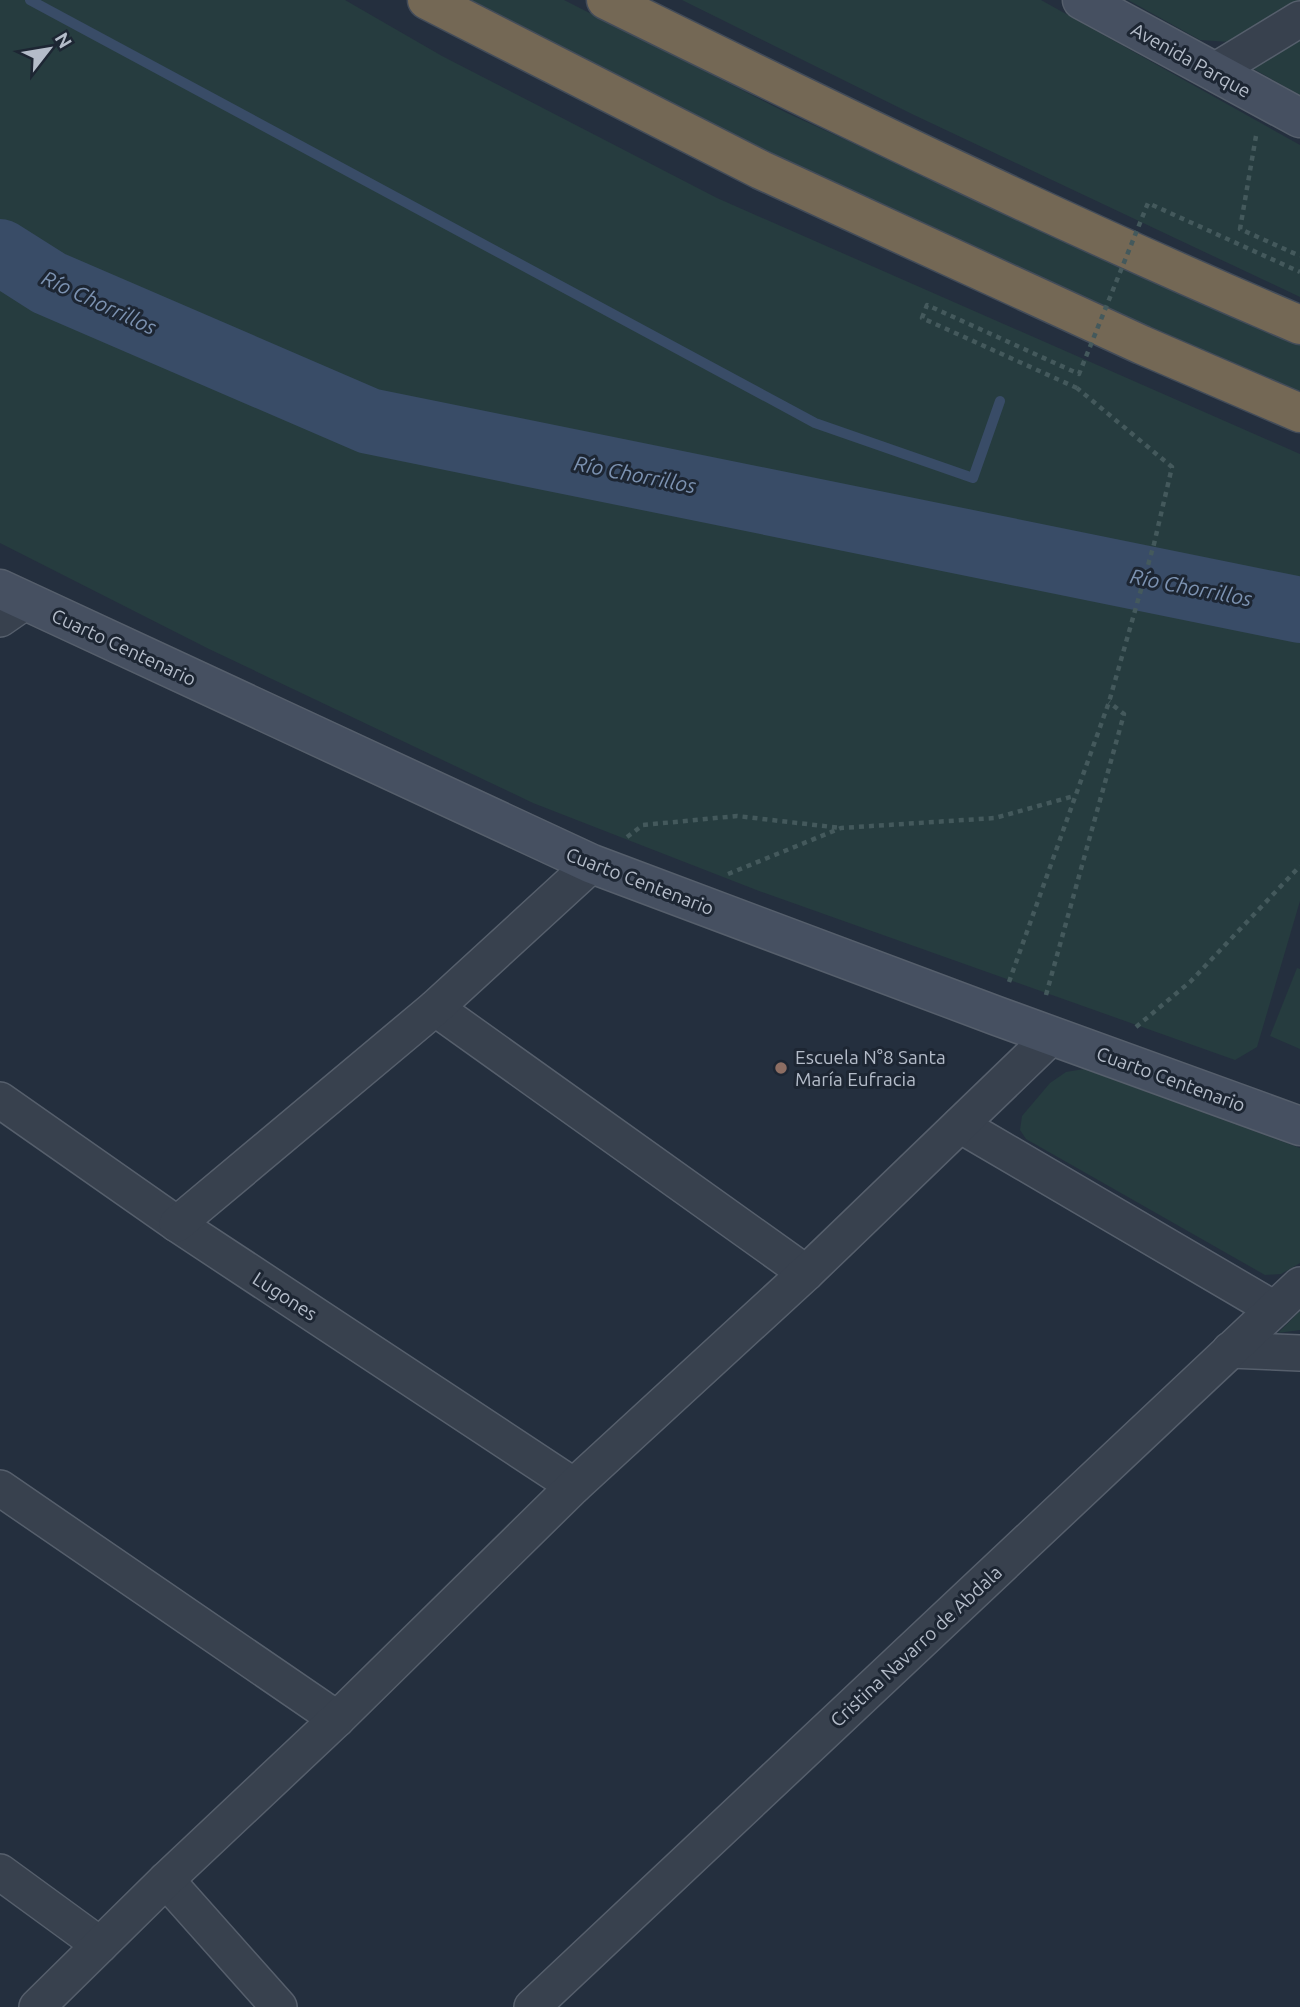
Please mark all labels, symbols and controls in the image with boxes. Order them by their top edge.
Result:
north arrow [14,14,84,84]
street label: Avenida Parque [1127,18,1255,102]
text: N [50,28,77,52]
water label: Río Chorrillos [38,265,161,339]
water label: Río Chorrillos [572,450,698,498]
water label: Río Chorrillos [1128,563,1254,611]
street label: Cuarto Centenario [48,604,200,690]
street label: Cuarto Centenario [563,843,717,919]
street label: Cuarto Centenario [1094,1042,1248,1116]
place label: Escuela N°8 Santa María Eufracia [795,1046,946,1090]
marker: Escuela N°8 Santa María Eufracia [773,1060,789,1076]
street label: Lugones [249,1267,321,1325]
street label: Cristina Navarro de Abdala [826,1561,1006,1731]

